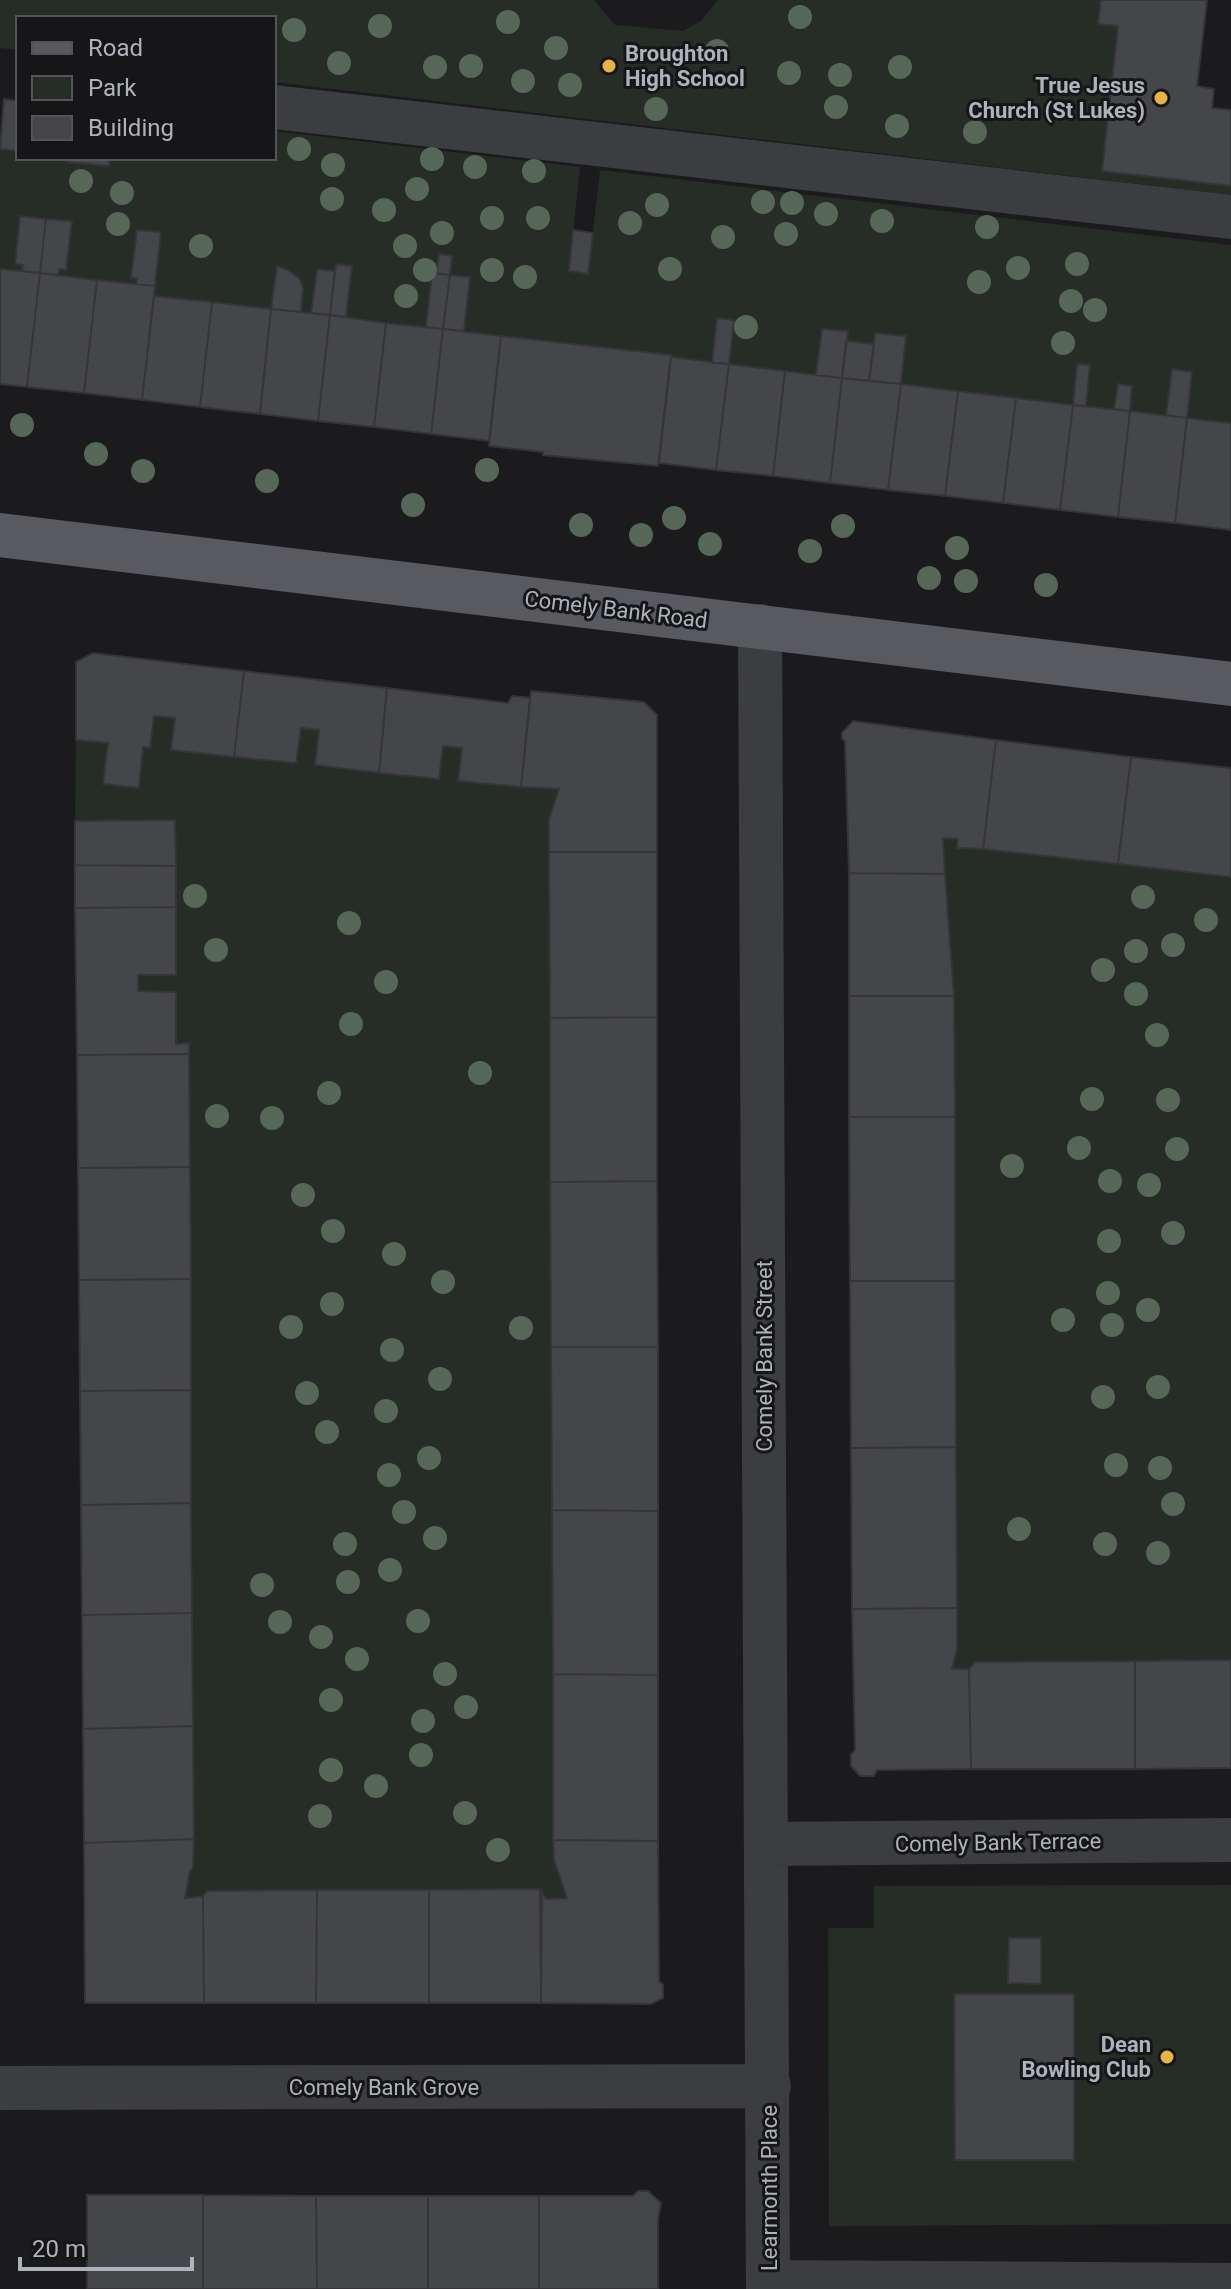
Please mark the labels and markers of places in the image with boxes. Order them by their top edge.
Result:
place label: Broughton High School [625,41,745,91]
marker: Broughton High School [600,57,618,75]
place label: True Jesus Church (St Lukes) [968,73,1145,123]
marker: True Jesus Church (St Lukes) [1152,89,1170,107]
place label: Dean Bowling Club [1021,2032,1151,2082]
marker: Dean Bowling Club [1158,2048,1176,2066]

